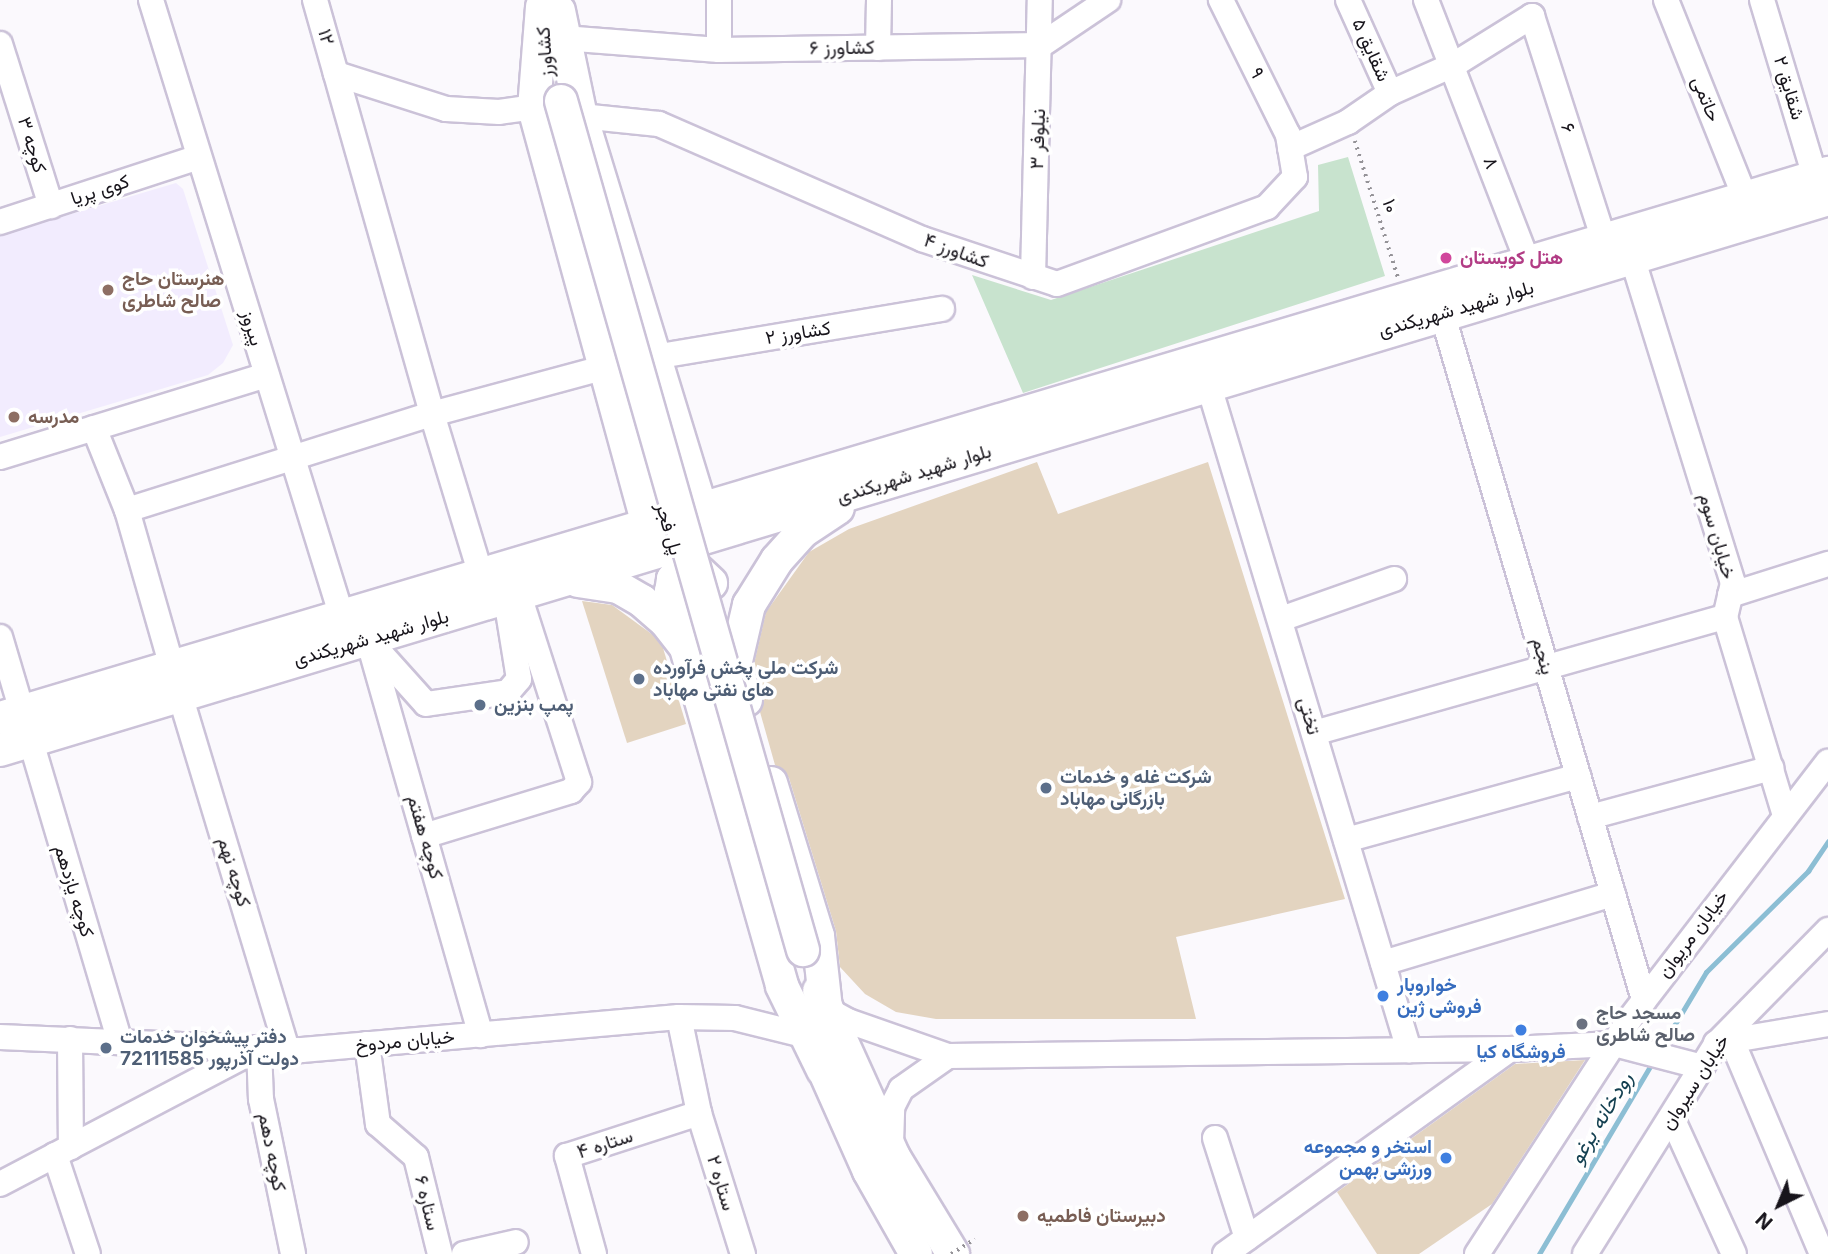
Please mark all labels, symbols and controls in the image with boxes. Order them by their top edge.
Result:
street label: شقایق ۵ [1347,15,1395,85]
street label: ۱۲ [313,26,339,48]
street label: کشاورز [532,26,558,78]
street label: کشاورز ۶ [809,36,875,60]
street label: شقایق ۲ [1769,53,1809,123]
street label: ۹ [1245,64,1269,82]
street label: حاتمی [1687,73,1725,125]
street label: نیلوفر ۳ [1026,108,1050,170]
street label: کوچه ۳ [13,114,51,176]
street label: ۶ [1556,120,1580,136]
street label: ۸ [1478,154,1504,172]
street label: کوی پریا [68,170,132,210]
street label: ۱۰ [1377,196,1403,216]
street label: کشاورز ۴ [921,229,991,273]
place label: هتل کویستان [1460,247,1563,269]
marker: هتل کویستان [1438,250,1454,266]
place label: هنرستان حاج صالح شاطری [122,268,224,312]
street label: بلوار شهید شهریکندی [1376,276,1536,342]
marker: هنرستان حاج صالح شاطری [100,282,116,298]
street label: پیروز [236,307,268,349]
street label: کشاورز ۲ [764,317,832,349]
place label: مدرسه [28,406,79,428]
marker: مدرسه [6,409,22,425]
street label: بلوار شهید شهریکندی [834,440,994,508]
street label: خیابان سوم [1694,491,1740,581]
street label: پل فجر [651,500,687,558]
street label: بلوار شهید شهریکندی [291,605,451,671]
street label: پنجم [1527,635,1559,677]
place label: شرکت ملی پخش فرآورده های نفتی مهاباد [653,657,838,701]
marker: شرکت ملی پخش فرآورده های نفتی مهاباد [631,671,647,687]
place label: پمپ بنزین [494,694,574,716]
street label: تختی [1293,695,1325,737]
marker: پمپ بنزین [472,697,488,713]
place label: شرکت غله و خدمات بازرگانی مهاباد [1060,766,1212,810]
marker: شرکت غله و خدمات بازرگانی مهاباد [1038,780,1054,796]
street label: کوچه هفتم [402,792,448,882]
street label: کوچه نهم [213,834,255,910]
street label: کوچه یازدهم [49,842,99,940]
street label: خیابان مریوان [1653,886,1733,982]
place label: خواروبار فروشی ژین [1397,974,1482,1018]
marker: خواروبار فروشی ژین [1375,988,1391,1004]
place label: مسجد حاج صالح شاطری [1596,1002,1695,1046]
marker: مسجد حاج صالح شاطری [1574,1016,1590,1032]
marker: فروشگاه کیا [1513,1022,1529,1038]
street label: خیابان مردوخ [354,1025,456,1057]
place label: دفتر پیشخوان خدمات دولت آذرپور 72111585 [120,1026,299,1070]
street label: خیابان سیروان [1656,1030,1734,1134]
marker: دفتر پیشخوان خدمات دولت آذرپور 72111585 [98,1040,114,1056]
place label: فروشگاه کیا [1476,1041,1566,1063]
water label: رودخانه یرغو [1564,1068,1638,1168]
street label: کوچه دهم [253,1111,291,1193]
street label: ستاره ۴ [574,1124,636,1164]
place label: استخر و مجموعه ورزشی بهمن [1304,1136,1432,1180]
marker: استخر و مجموعه ورزشی بهمن [1438,1150,1454,1166]
street label: ستاره ۲ [702,1153,740,1213]
north arrow [1744,1170,1814,1240]
street label: ستاره ۶ [409,1173,445,1233]
place label: دبیرستان فاطمیه [1037,1205,1166,1227]
text: N [1751,1207,1777,1234]
marker: دبیرستان فاطمیه [1015,1208,1031,1224]

